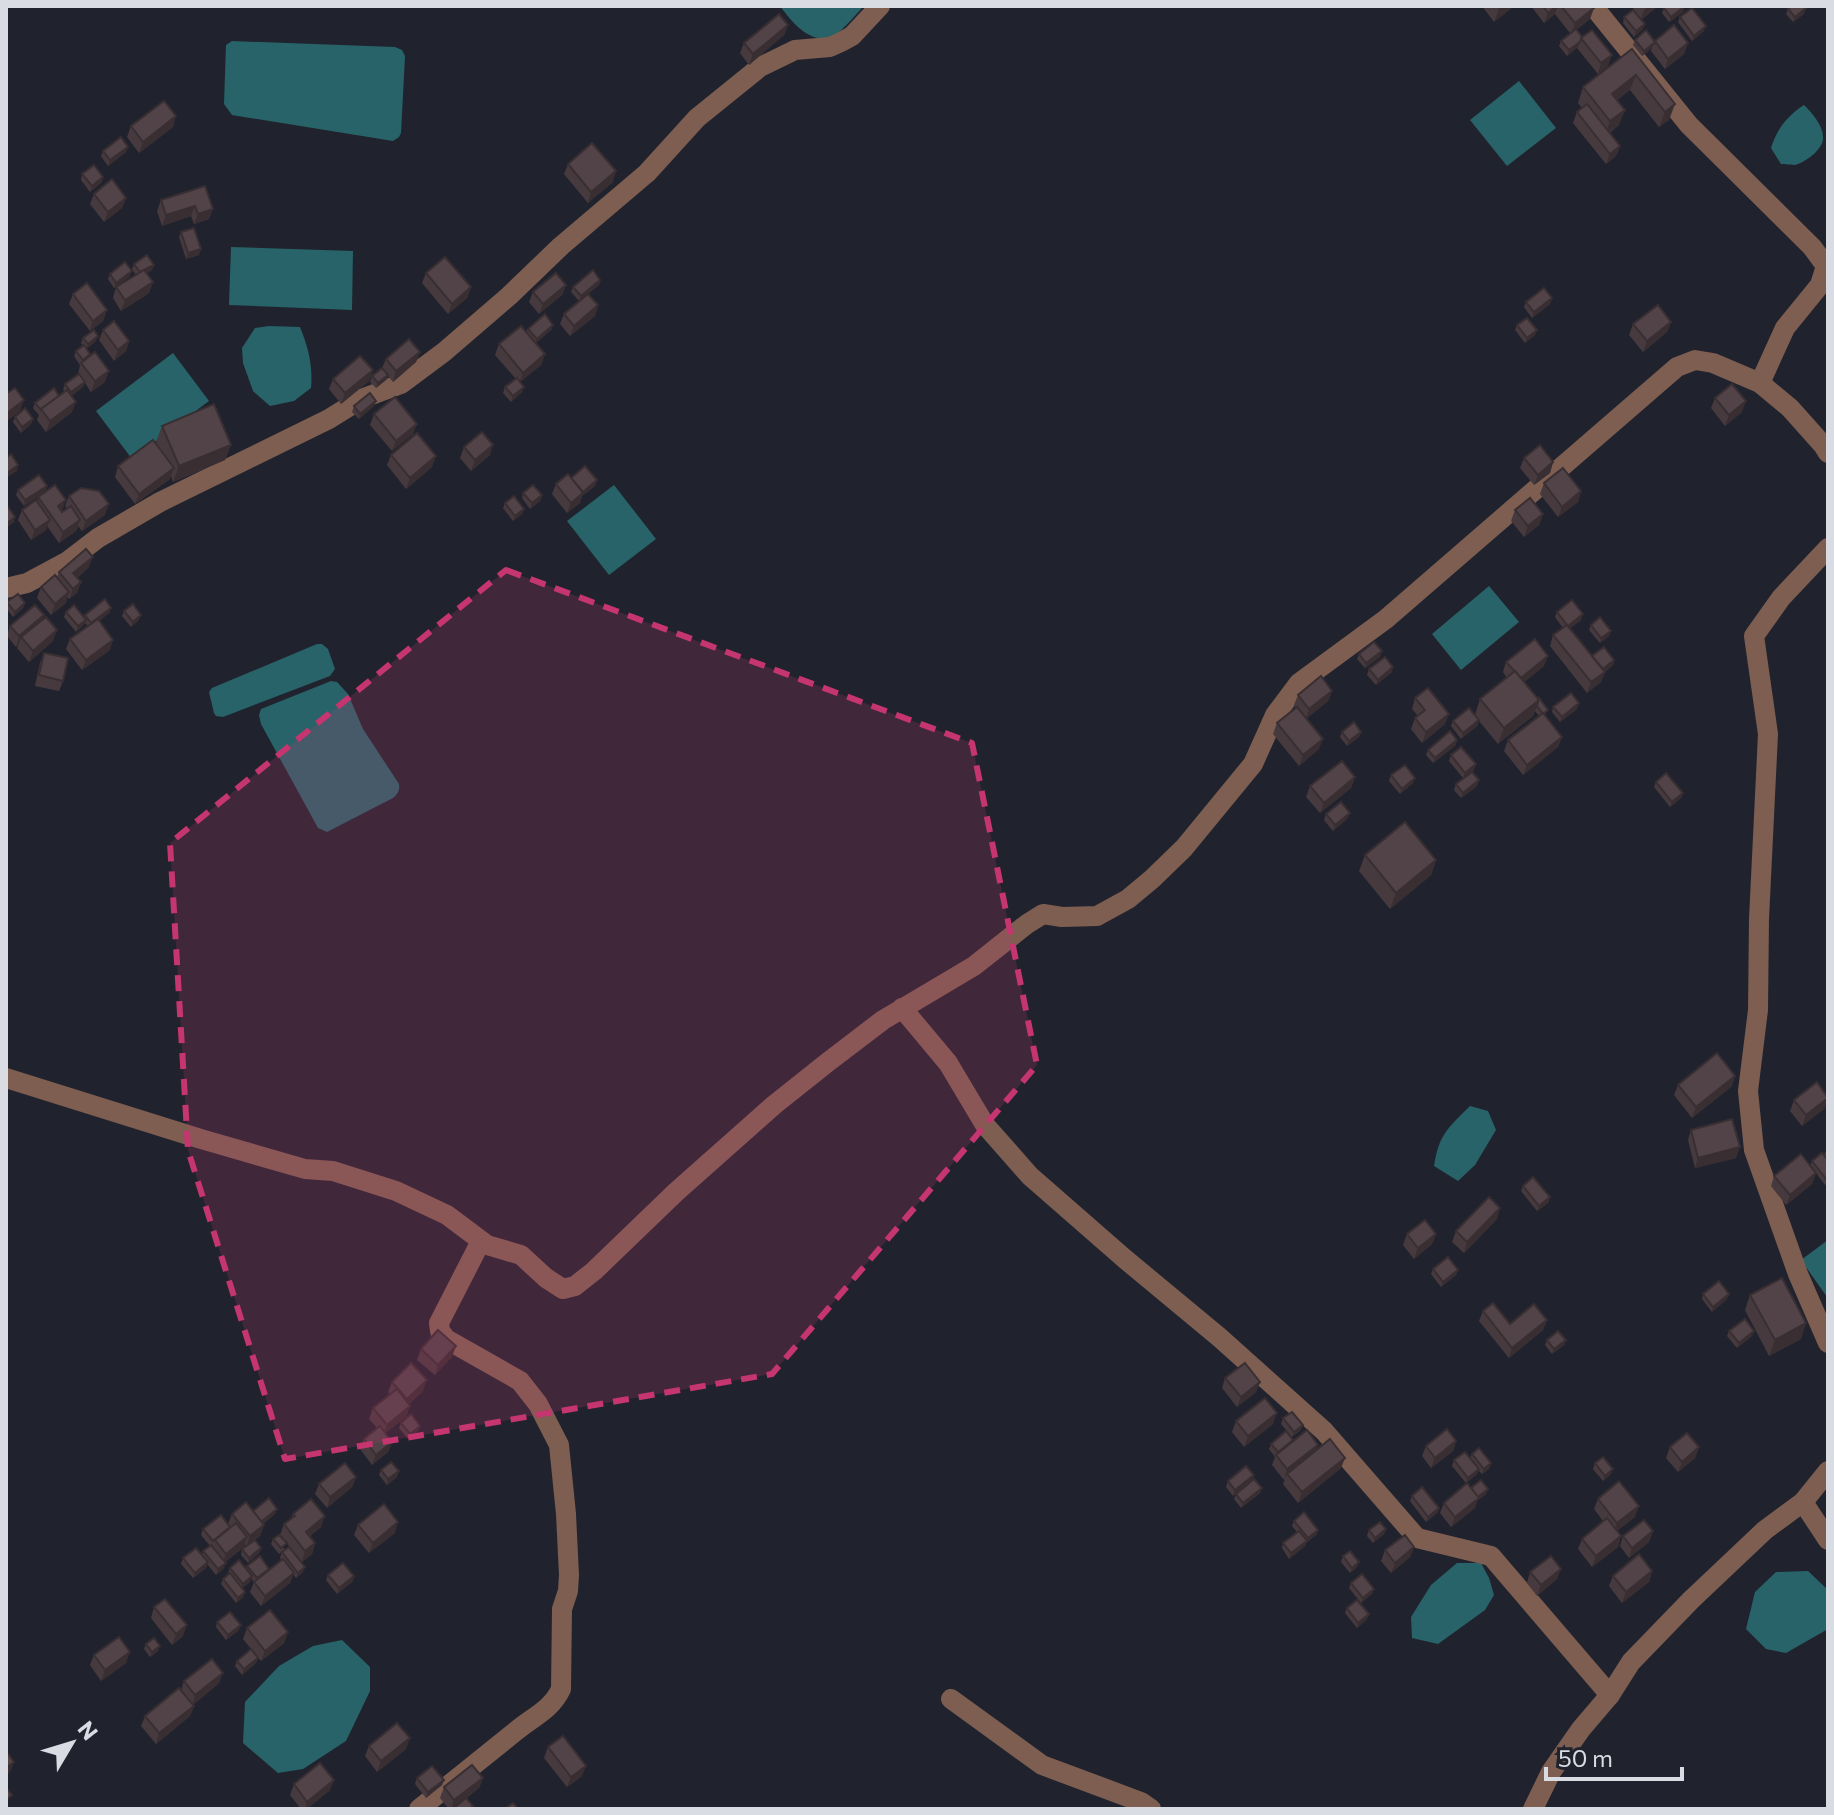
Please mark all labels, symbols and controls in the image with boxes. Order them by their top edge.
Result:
north arrow [32,1703,112,1783]
text: N [72,1716,104,1745]
scale bar [1546,1731,1682,1781]
text: 50 m [1558,1743,1613,1772]

